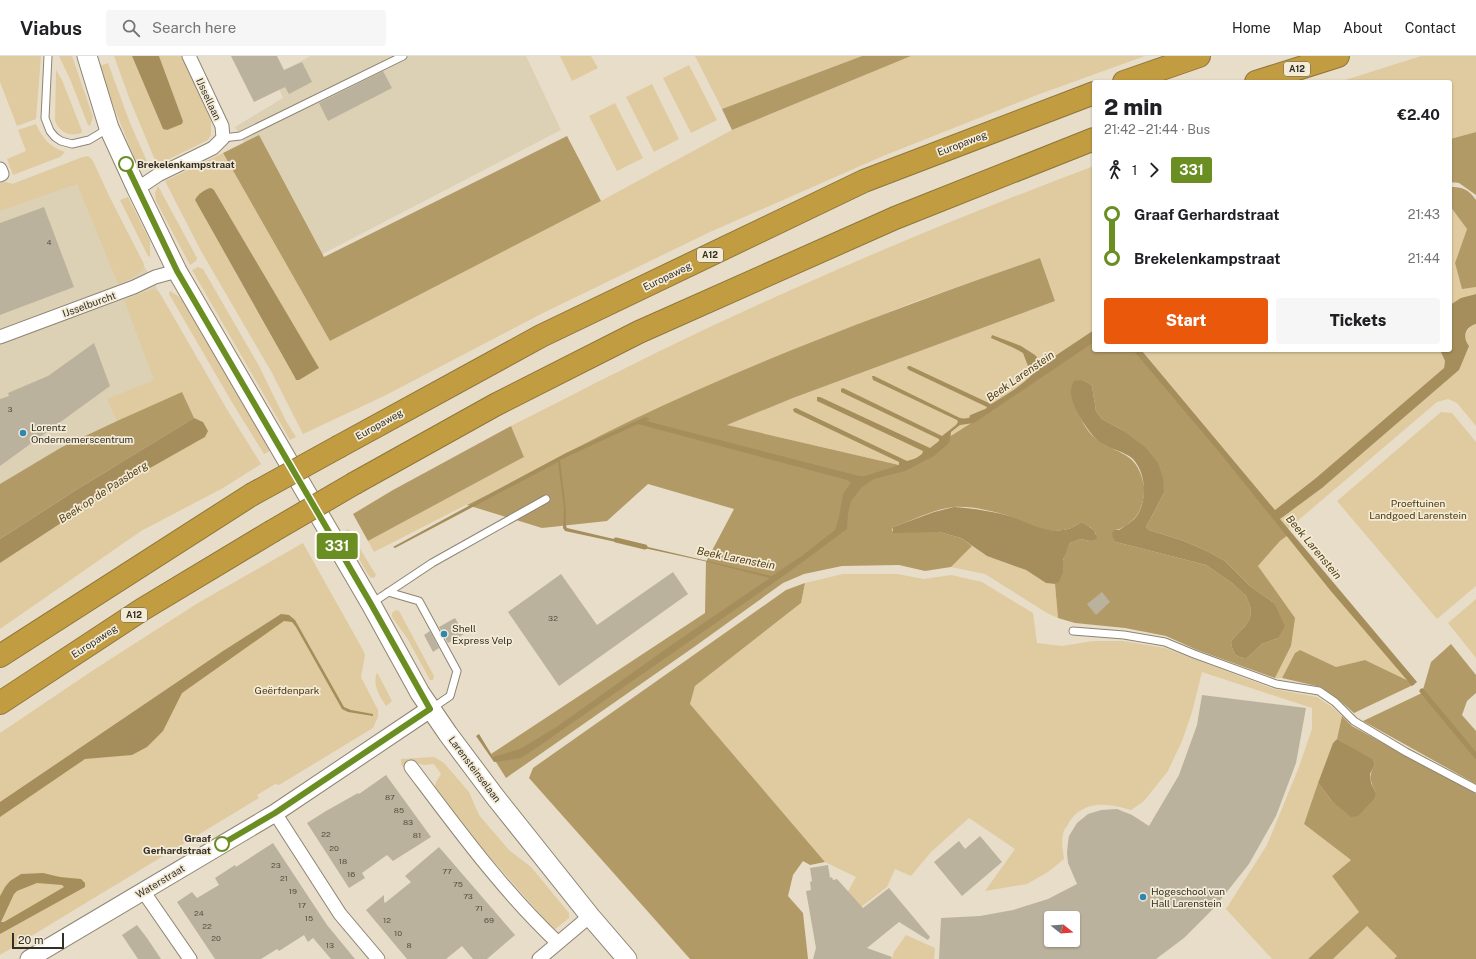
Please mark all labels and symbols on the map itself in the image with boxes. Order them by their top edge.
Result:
road number: A12 [1284,62,1310,76]
street label: IJssellaan [194,76,224,122]
street label: Europaweg [935,128,989,158]
marker: Brekelenkampstraat [118,156,134,172]
place label: Brekelenkampstraat [137,158,235,170]
house number: 4 [46,237,52,247]
road number: A12 [697,248,723,262]
street label: Europaweg [641,259,693,293]
street label: IJsselburcht [61,289,117,319]
water label: Beek Larenstein [984,348,1056,404]
house number: 3 [7,404,13,414]
street label: Europaweg [353,406,405,442]
place label: Lorentz Ondernemerscentrum [31,421,133,445]
marker: Lorentz Ondernemerscentrum [18,428,28,438]
water label: Beek op de Paasberg [56,458,150,525]
park label: Proeftuinen Landgoed Larenstein [1369,497,1467,521]
water label: Beek Larenstein [1284,513,1344,581]
line badge: 331 [314,533,360,559]
water label: Beek Larenstein [696,545,776,571]
road number: A12 [121,608,147,622]
house number: 32 [548,613,558,623]
street label: Europaweg [69,622,119,660]
place label: Shell Express Velp [452,622,512,646]
marker: Shell Express Velp [439,629,449,639]
park label: Geërfdenpark [255,684,320,696]
street label: Larensteinselaan [446,734,504,805]
house number: 87 [385,792,395,802]
house number: 85 [394,805,404,815]
house number: 83 [403,817,413,827]
house number: 22 [321,829,331,839]
house number: 81 [413,830,421,840]
place label: Graaf Gerhardstraat [143,832,211,856]
marker: Graaf Gerhardstraat [214,836,230,852]
house number: 20 [329,843,339,853]
house number: 18 [339,856,347,866]
house number: 23 [271,860,281,870]
street label: Waterstraat [133,862,187,900]
house number: 77 [442,866,452,876]
house number: 16 [347,869,355,879]
house number: 21 [280,873,288,883]
house number: 75 [453,879,463,889]
place label: Hogeschool van Hall Larenstein [1151,885,1225,909]
house number: 19 [289,886,297,896]
house number: 73 [463,891,473,901]
marker: Hogeschool van Hall Larenstein [1138,892,1148,902]
house number: 17 [298,900,306,910]
house number: 71 [475,903,483,913]
house number: 24 [194,908,204,918]
north arrow [1044,911,1080,947]
house number: 15 [305,913,313,923]
house number: 12 [383,915,391,925]
house number: 69 [484,915,494,925]
house number: 22 [202,921,212,931]
house number: 10 [394,928,402,938]
scale bar [12,931,64,950]
house number: 20 [211,933,221,943]
house number: 13 [326,940,334,950]
house number: 8 [406,940,412,950]

